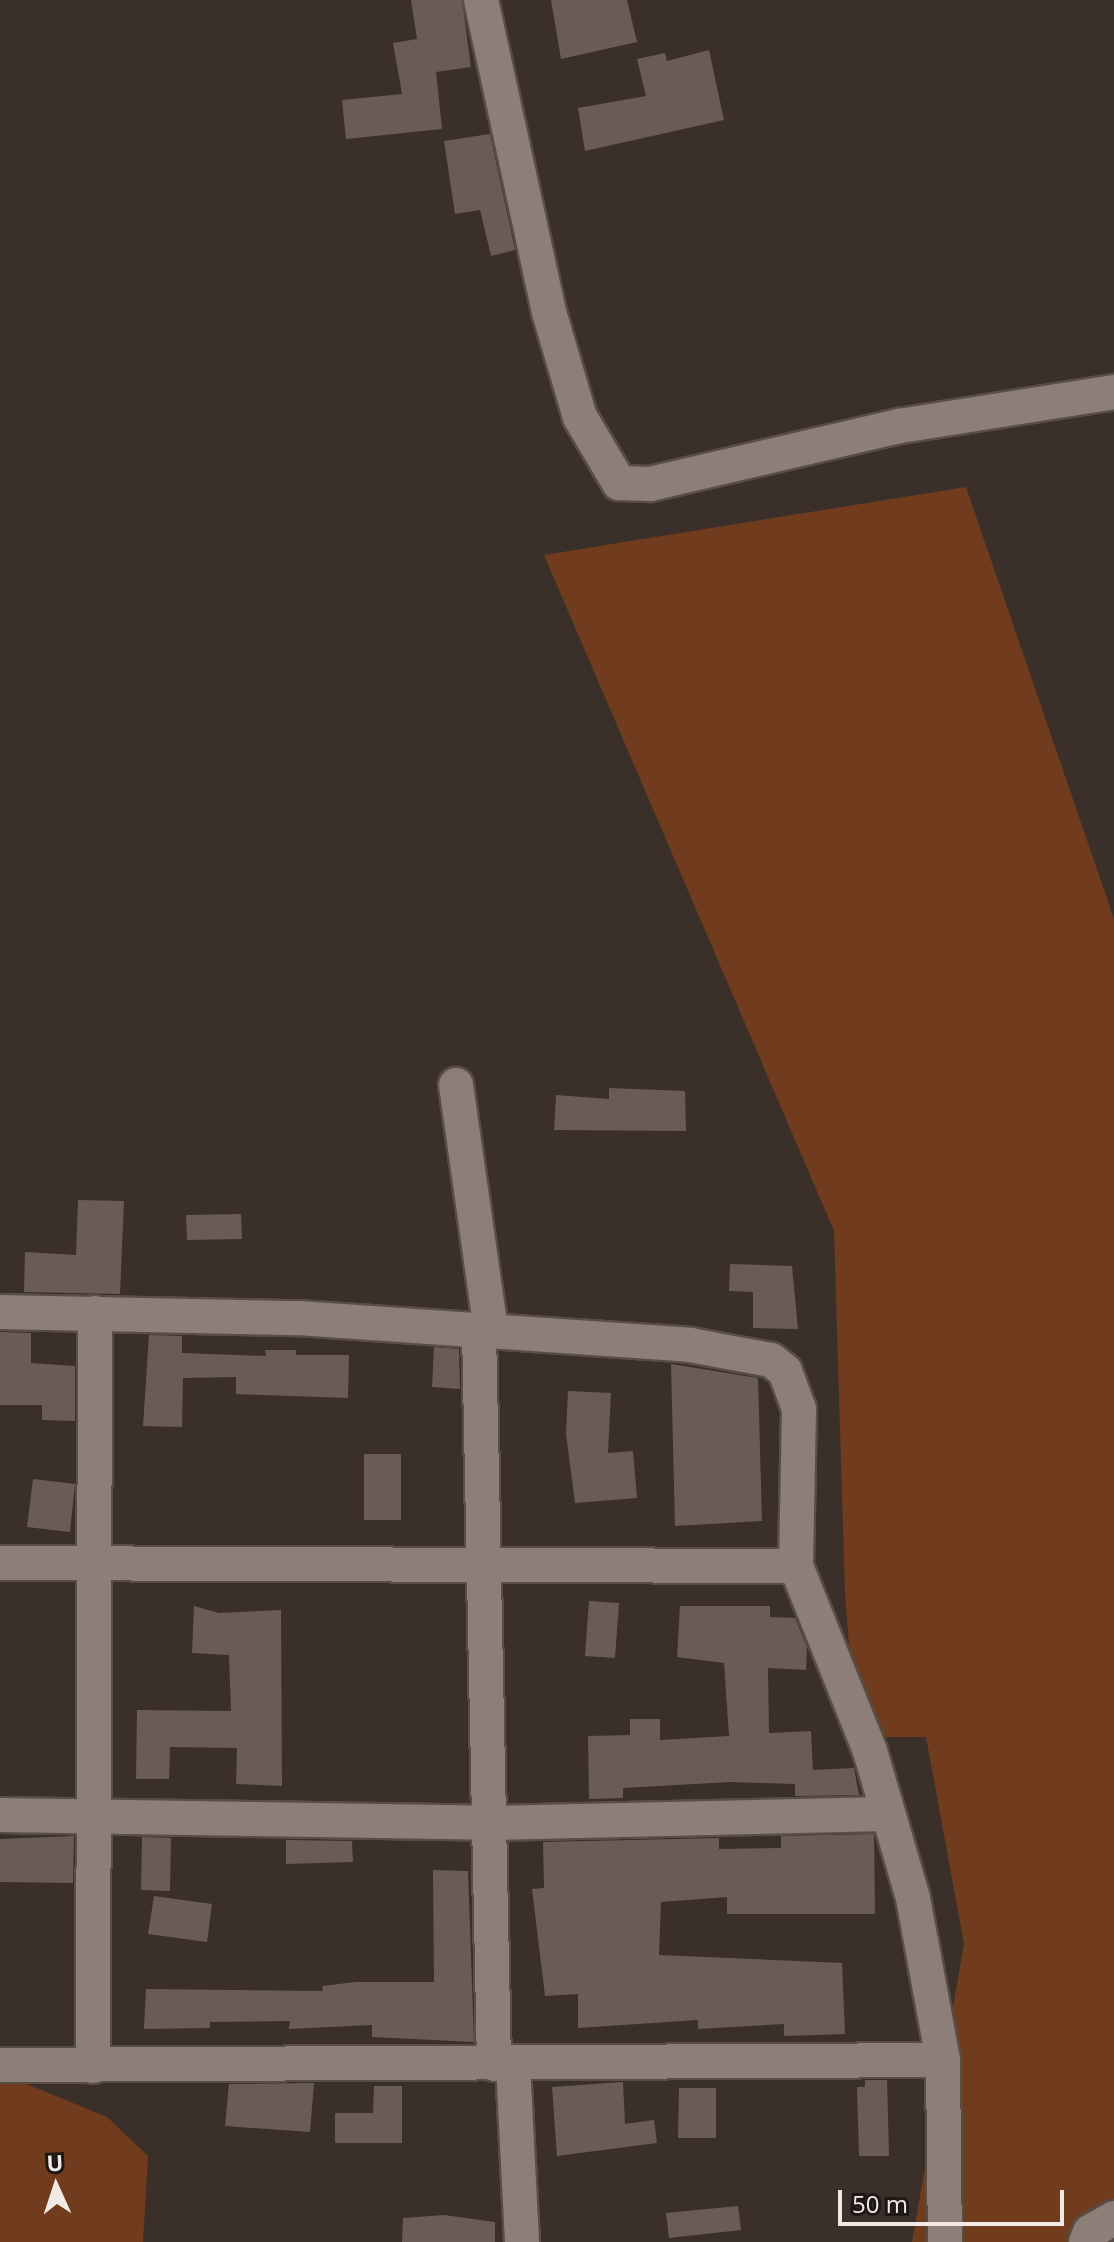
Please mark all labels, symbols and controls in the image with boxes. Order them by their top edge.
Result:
north arrow [16,2146,96,2226]
text: U [46,2147,64,2177]
scale bar [842,2174,1068,2224]
text: 50 m [852,2187,908,2220]

